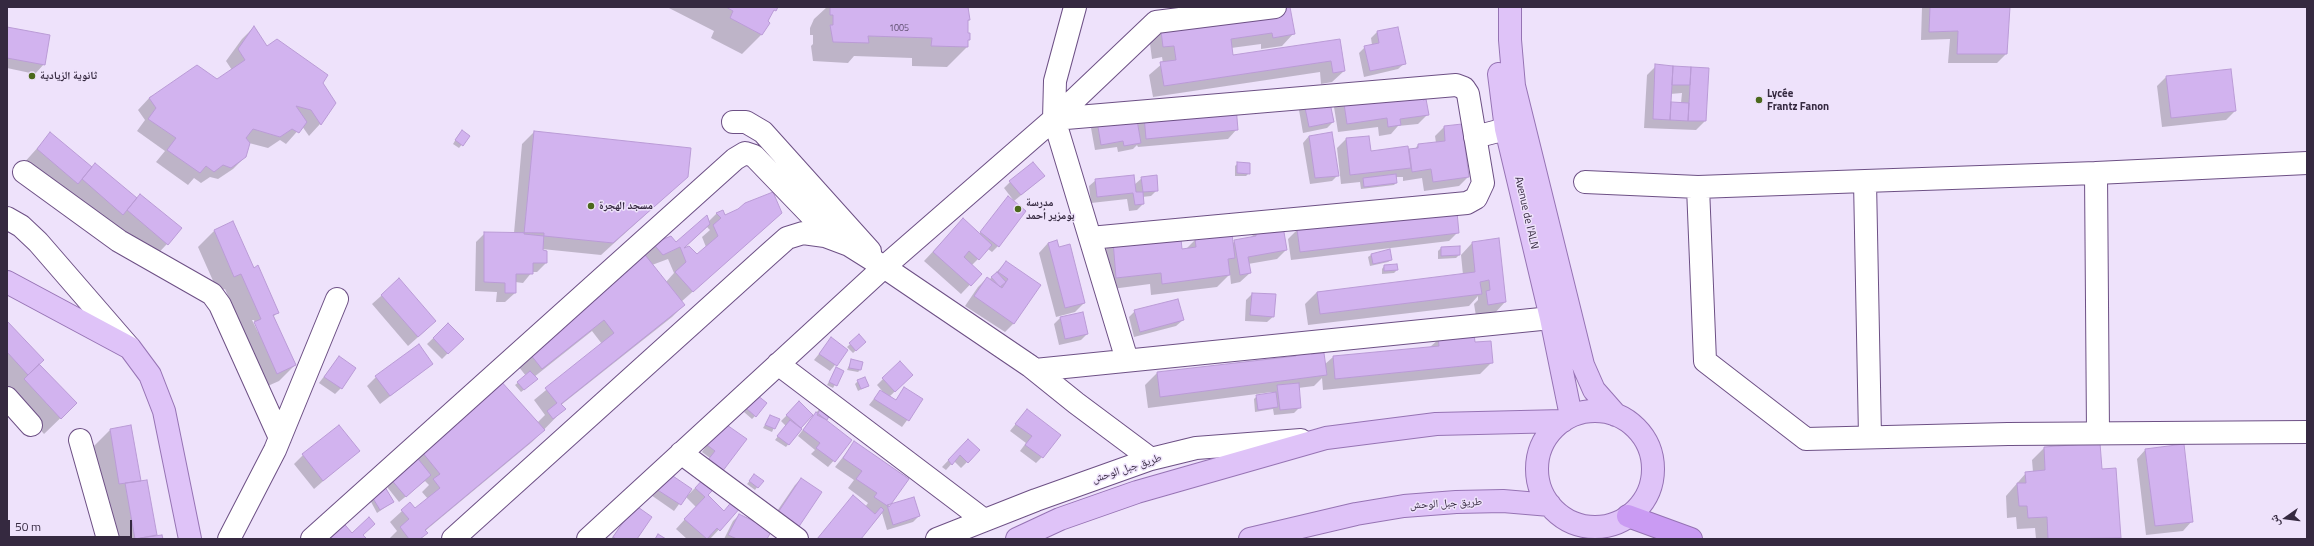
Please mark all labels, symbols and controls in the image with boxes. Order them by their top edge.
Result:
house number: 1005 [889,24,909,34]
place label: ثانوية الزيادية [40,69,97,83]
marker: ثانوية الزيادية [27,71,37,81]
place label: Lycée Frantz Fanon [1767,87,1829,113]
marker: Lycée Frantz Fanon [1754,95,1764,105]
street label: Avenue de l'ALN [1511,175,1541,251]
place label: مدرسة بومزير أحمد [1026,196,1075,222]
place label: مسجد الهجرة [599,199,653,213]
marker: مسجد الهجرة [586,201,596,211]
marker: مدرسة بومزير أحمد [1013,204,1023,214]
street label: طريق جبل الوحش [1091,452,1163,486]
street label: طريق جبل الوحش [1410,496,1482,512]
north arrow [2266,498,2306,538]
scale bar [10,512,134,538]
text: ش [2265,513,2284,529]
text: 50 m [15,517,41,536]

